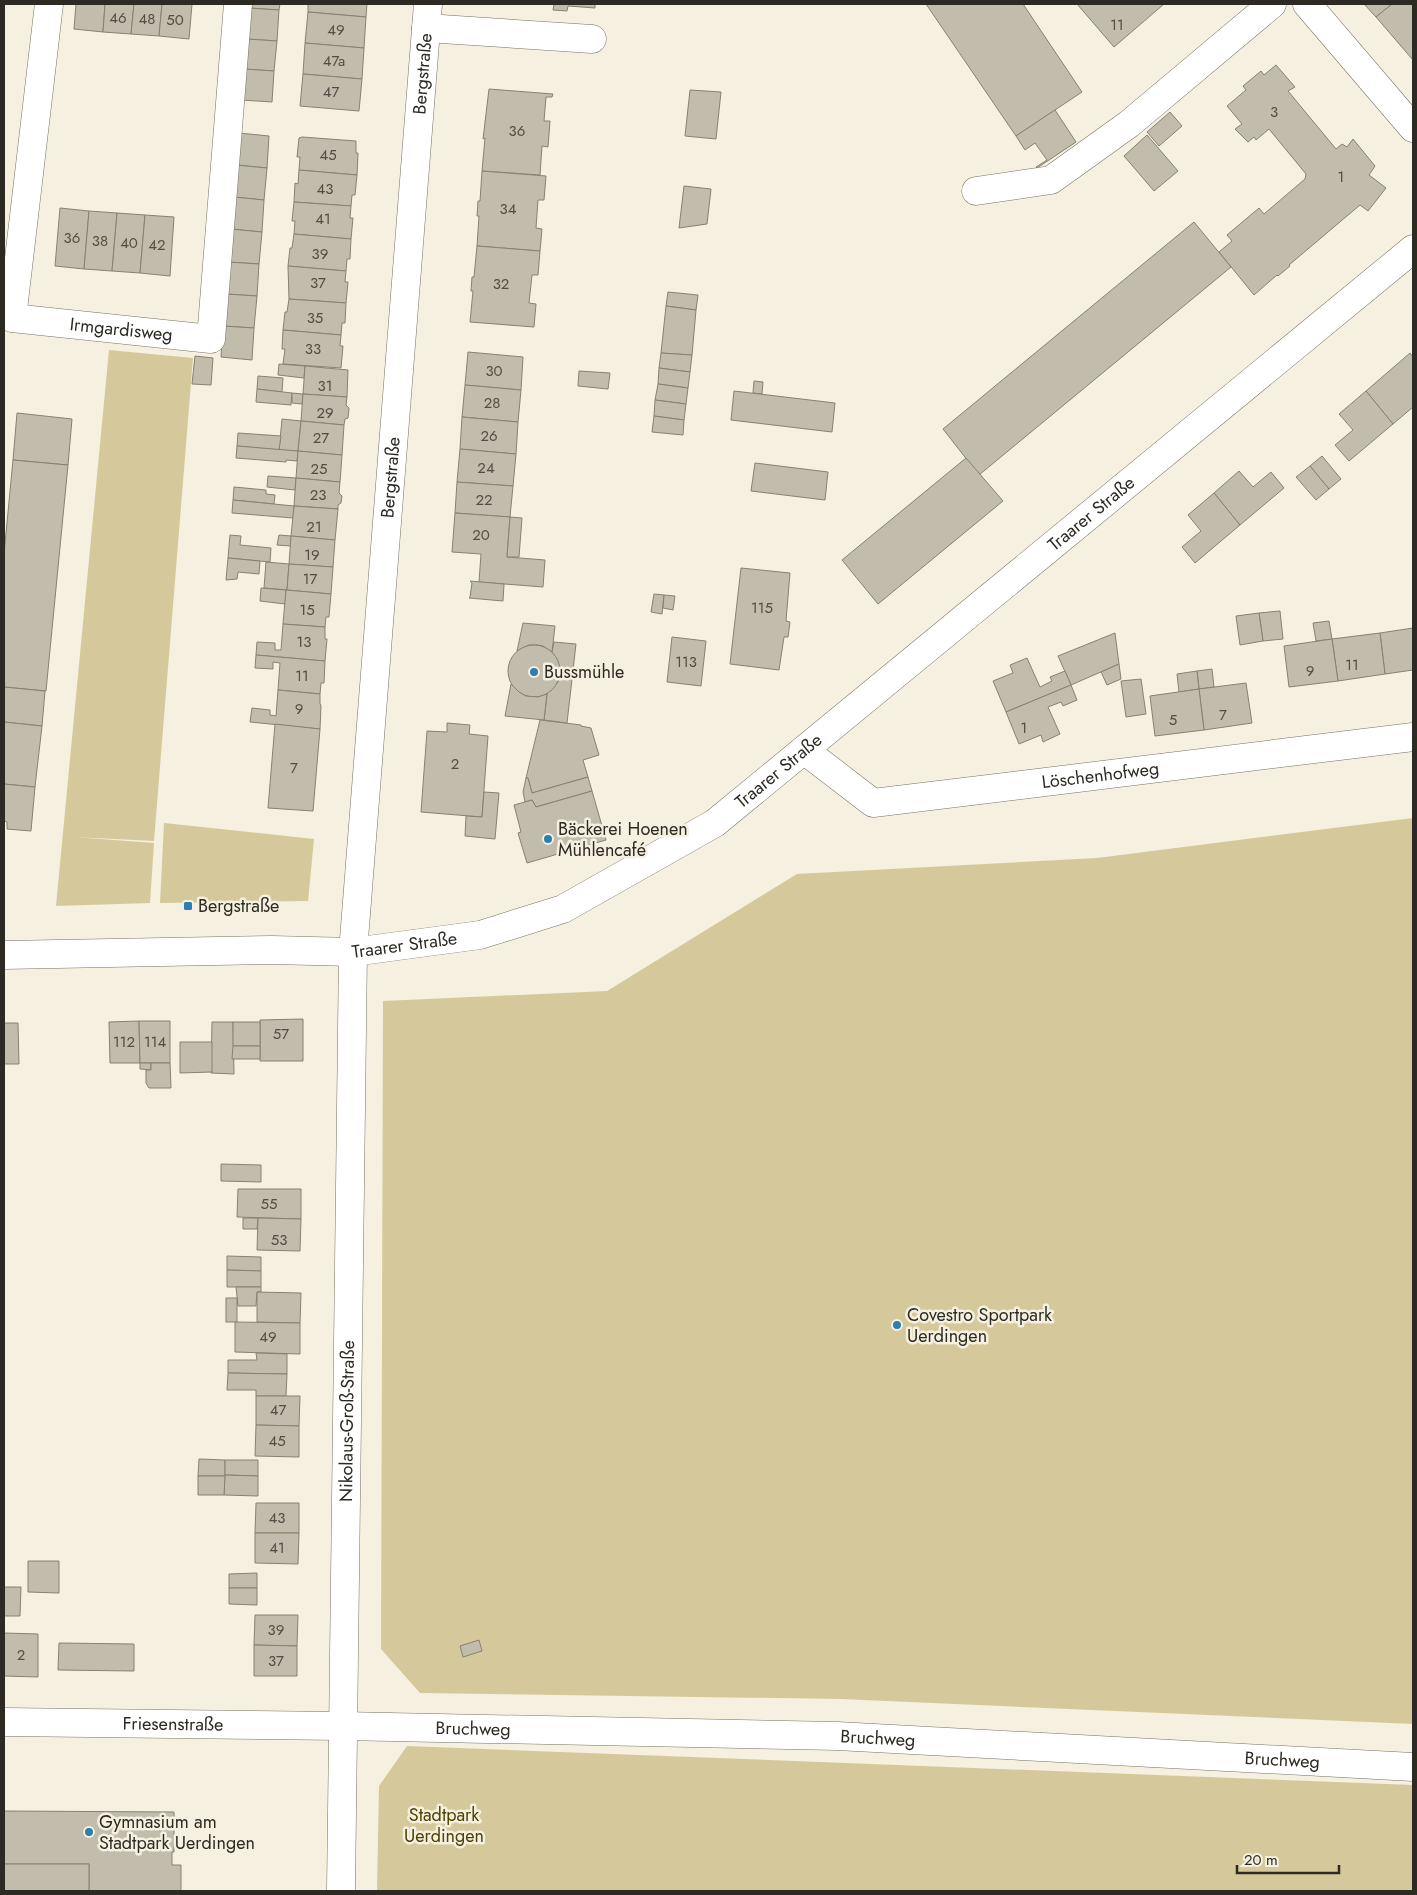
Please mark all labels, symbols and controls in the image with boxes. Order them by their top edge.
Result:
house number: 46 [109,7,127,29]
house number: 48 [139,8,155,30]
house number: 50 [166,9,184,31]
house number: 11 [1110,14,1124,36]
house number: 49 [327,19,345,41]
street label: Bergstraße [406,32,439,115]
house number: 47a [323,50,345,72]
house number: 47 [323,81,339,103]
house number: 3 [1270,101,1278,123]
house number: 36 [509,120,525,142]
house number: 45 [319,144,337,166]
house number: 1 [1338,166,1344,188]
house number: 43 [317,178,333,200]
house number: 34 [500,198,517,220]
house number: 41 [315,208,331,230]
house number: 36 [64,227,80,249]
house number: 38 [92,230,108,252]
house number: 40 [120,232,138,254]
house number: 42 [148,234,166,256]
house number: 39 [312,243,328,265]
house number: 37 [310,272,326,294]
house number: 32 [493,273,509,295]
house number: 35 [307,307,323,329]
street label: Irmgardisweg [68,311,174,348]
house number: 33 [305,338,321,360]
house number: 30 [485,360,503,382]
house number: 31 [318,375,332,397]
house number: 28 [484,392,500,414]
house number: 29 [316,402,334,424]
house number: 26 [480,425,498,447]
house number: 27 [313,427,329,449]
street label: Bergstraße [374,436,407,519]
house number: 24 [477,457,495,479]
house number: 25 [311,458,328,480]
street label: Traarer Straße [1042,470,1140,557]
house number: 23 [310,484,326,506]
house number: 22 [475,489,493,511]
house number: 21 [306,516,322,538]
house number: 20 [472,524,490,546]
house number: 19 [304,544,320,566]
house number: 17 [303,568,317,590]
house number: 115 [751,597,773,619]
house number: 15 [299,599,315,621]
house number: 13 [297,631,311,653]
house number: 113 [675,651,697,673]
house number: 11 [1345,654,1359,676]
place label: Bussmühle [544,659,624,685]
house number: 9 [1306,660,1314,682]
house number: 11 [295,665,309,687]
marker: Bussmühle [528,666,540,678]
house number: 9 [295,698,303,720]
house number: 7 [1219,704,1227,726]
house number: 5 [1169,709,1177,731]
house number: 1 [1021,717,1027,739]
street label: Traarer Straße [729,727,828,814]
house number: 2 [451,753,459,775]
street label: Löschenhofweg [1040,755,1160,795]
house number: 7 [290,757,298,779]
place label: Bäckerei Hoenen Mühlencafé [558,816,688,863]
marker: Bäckerei Hoenen Mühlencafé [542,833,554,845]
place label: Bergstraße [198,893,279,919]
marker: Bergstraße [182,900,194,912]
street label: Traarer Straße [350,925,459,965]
house number: 57 [273,1023,289,1045]
house number: 112 [113,1031,135,1053]
house number: 114 [144,1031,166,1053]
house number: 55 [261,1193,277,1215]
house number: 53 [271,1229,287,1251]
place label: Covestro Sportpark Uerdingen [907,1302,1052,1349]
marker: Covestro Sportpark Uerdingen [891,1319,903,1331]
house number: 49 [259,1326,277,1348]
street label: Nikolaus-Groß-Straße [333,1340,361,1502]
house number: 47 [270,1399,286,1421]
house number: 45 [268,1430,286,1452]
house number: 43 [269,1507,285,1529]
house number: 41 [269,1537,285,1559]
house number: 39 [268,1619,284,1641]
house number: 2 [17,1644,25,1666]
house number: 37 [268,1650,284,1672]
street label: Friesenstraße [122,1710,223,1738]
street label: Bruchweg [435,1715,511,1742]
street label: Bruchweg [840,1723,916,1753]
street label: Bruchweg [1244,1745,1320,1775]
park label: Stadtpark Uerdingen [404,1802,484,1849]
place label: Gymnasium am Stadtpark Uerdingen [99,1809,255,1856]
marker: Gymnasium am Stadtpark Uerdingen [83,1826,95,1838]
scale bar [1237,1842,1340,1874]
text: 20 m [1244,1849,1278,1871]

